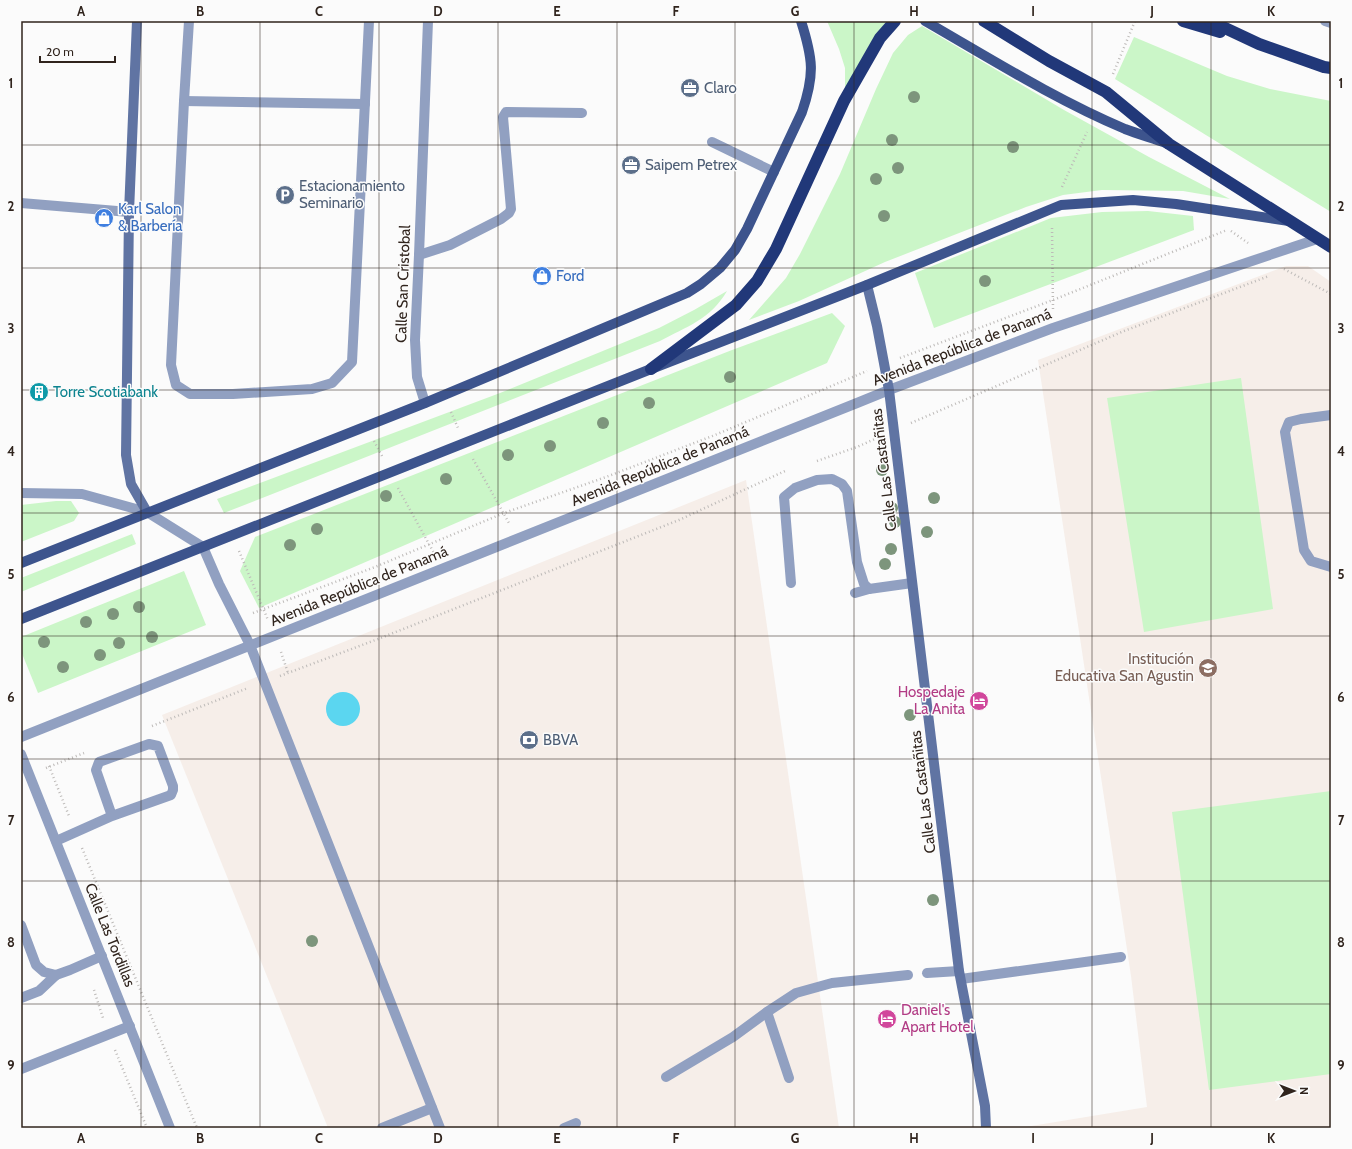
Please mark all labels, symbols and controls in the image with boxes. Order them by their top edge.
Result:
text: A [77,3,86,19]
text: B [196,3,204,19]
text: C [315,3,323,19]
text: D [433,3,443,19]
text: E [553,3,561,19]
text: F [673,3,680,19]
text: G [791,3,800,19]
text: H [909,3,919,19]
text: I [1031,3,1035,19]
text: J [1149,3,1154,19]
text: K [1267,3,1276,19]
scale bar [40,38,115,64]
text: 20 m [46,44,74,59]
text: 1 [9,75,13,91]
text: 1 [1339,75,1343,91]
office icon: Claro [679,77,701,99]
place label: Claro [704,79,737,97]
office icon: Saipem Petrex [620,154,642,176]
place label: Saipem Petrex [645,156,737,174]
place label: Estacionamiento Seminario [299,177,405,212]
parking icon: Estacionamiento Seminario [274,184,296,206]
text: 2 [8,198,15,214]
text: 2 [1338,198,1345,214]
place label: Karl Salon & Barbería [118,200,183,235]
shop icon: Karl Salon & Barbería [93,207,115,229]
street label: Calle San Cristobal [392,224,414,343]
shop icon: Ford [531,265,553,287]
place label: Ford [556,267,584,285]
street label: Avenida República de Panamá [870,304,1055,389]
text: 3 [7,320,15,336]
text: 3 [1337,320,1345,336]
building icon: Torre Scotiabank [28,381,50,403]
place label: Torre Scotiabank [53,383,158,401]
street label: Calle Las Castañitas [868,407,900,533]
street label: Avenida República de Panamá [569,422,752,510]
text: 4 [7,443,15,459]
text: 4 [1337,443,1345,459]
street label: Avenida República de Panamá [268,542,451,630]
text: 5 [8,566,15,582]
text: 5 [1338,566,1345,582]
place label: Institución Educativa San Agustin [1055,650,1194,685]
school or university icon: Institución Educativa San Agustin [1197,657,1219,679]
place label: Hospedaje La Anita [898,683,966,718]
text: 6 [7,689,15,705]
text: 6 [1337,689,1345,705]
hotel icon: Hospedaje La Anita [968,690,990,712]
bank icon: BBVA [518,729,540,751]
street label: Calle Las Castañitas [907,729,939,855]
place label: BBVA [543,731,579,749]
text: 7 [8,812,15,828]
text: 7 [1338,812,1345,828]
street label: Calle Las Tordillas [81,880,139,990]
text: 8 [7,934,15,950]
text: 8 [1337,934,1345,950]
place label: Daniel's Apart Hotel [901,1001,974,1036]
hotel icon: Daniel's Apart Hotel [876,1008,898,1030]
text: 9 [7,1057,15,1073]
text: 9 [1337,1057,1345,1073]
north arrow [1274,1071,1314,1111]
text: N [1297,1087,1311,1095]
text: A [77,1130,86,1146]
text: B [196,1130,204,1146]
text: C [315,1130,323,1146]
text: D [433,1130,443,1146]
text: E [553,1130,561,1146]
text: F [673,1130,680,1146]
text: G [791,1130,800,1146]
text: H [909,1130,919,1146]
text: I [1031,1130,1035,1146]
text: J [1149,1130,1154,1146]
text: K [1267,1130,1276,1146]

